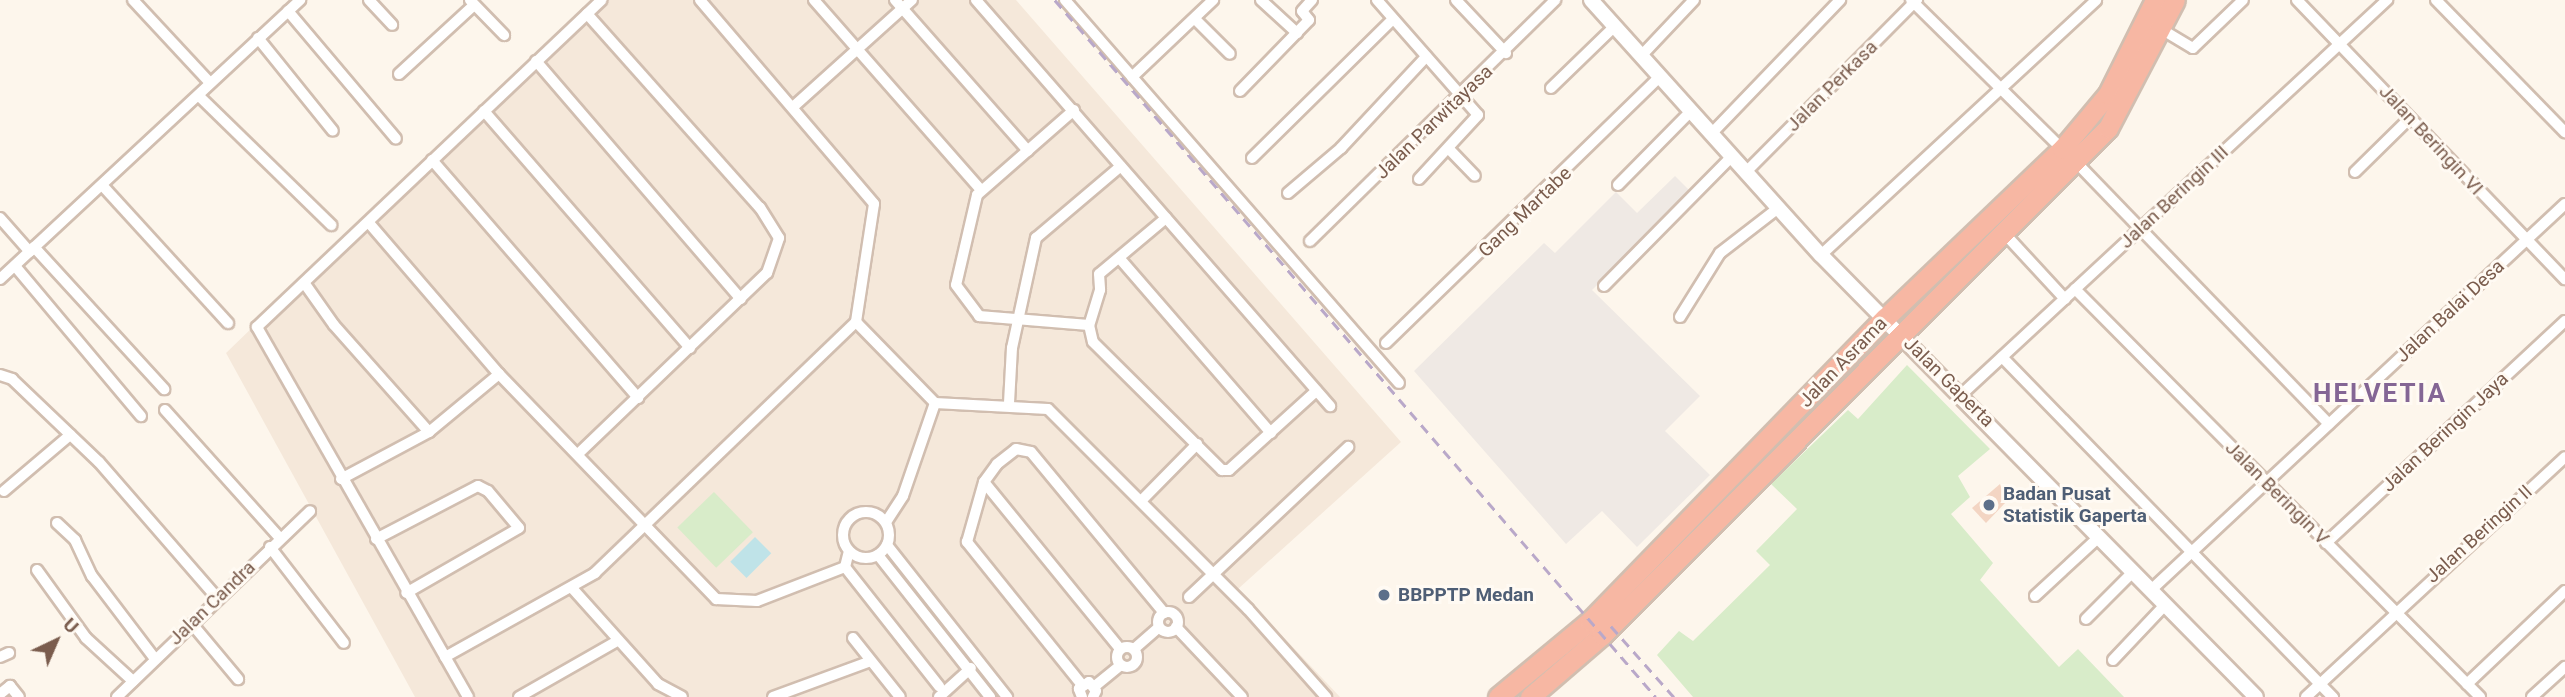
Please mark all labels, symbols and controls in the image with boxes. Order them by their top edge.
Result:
street label: Jalan Perkasa [1782,36,1882,136]
street label: Jalan Parwitayasa [1371,60,1497,184]
street label: Jalan Beringin VI [2374,80,2488,200]
street label: Jalan Beringin III [2115,141,2233,253]
street label: Gang Martabe [1474,162,1576,262]
street label: Jalan Balai Desa [2391,255,2509,367]
street label: Jalan Asrama [1794,312,1892,412]
street label: Jalan Gaperta [1899,332,1999,432]
street label: Jalan Beringin Jaya [2377,367,2513,497]
district label: HELVETIA [2314,378,2446,410]
street label: Jalan Beringin V [2220,436,2334,550]
street label: Jalan Beringin II [2421,480,2537,588]
place label: Badan Pusat Statistik Gaperta [2003,483,2147,527]
marker: Badan Pusat Statistik Gaperta [1981,497,1997,513]
street label: Jalan Candra [164,556,260,650]
place label: BBPPTP Medan [1398,584,1534,606]
marker: BBPPTP Medan [1376,587,1392,603]
north arrow [21,606,91,676]
text: U [58,613,83,638]

